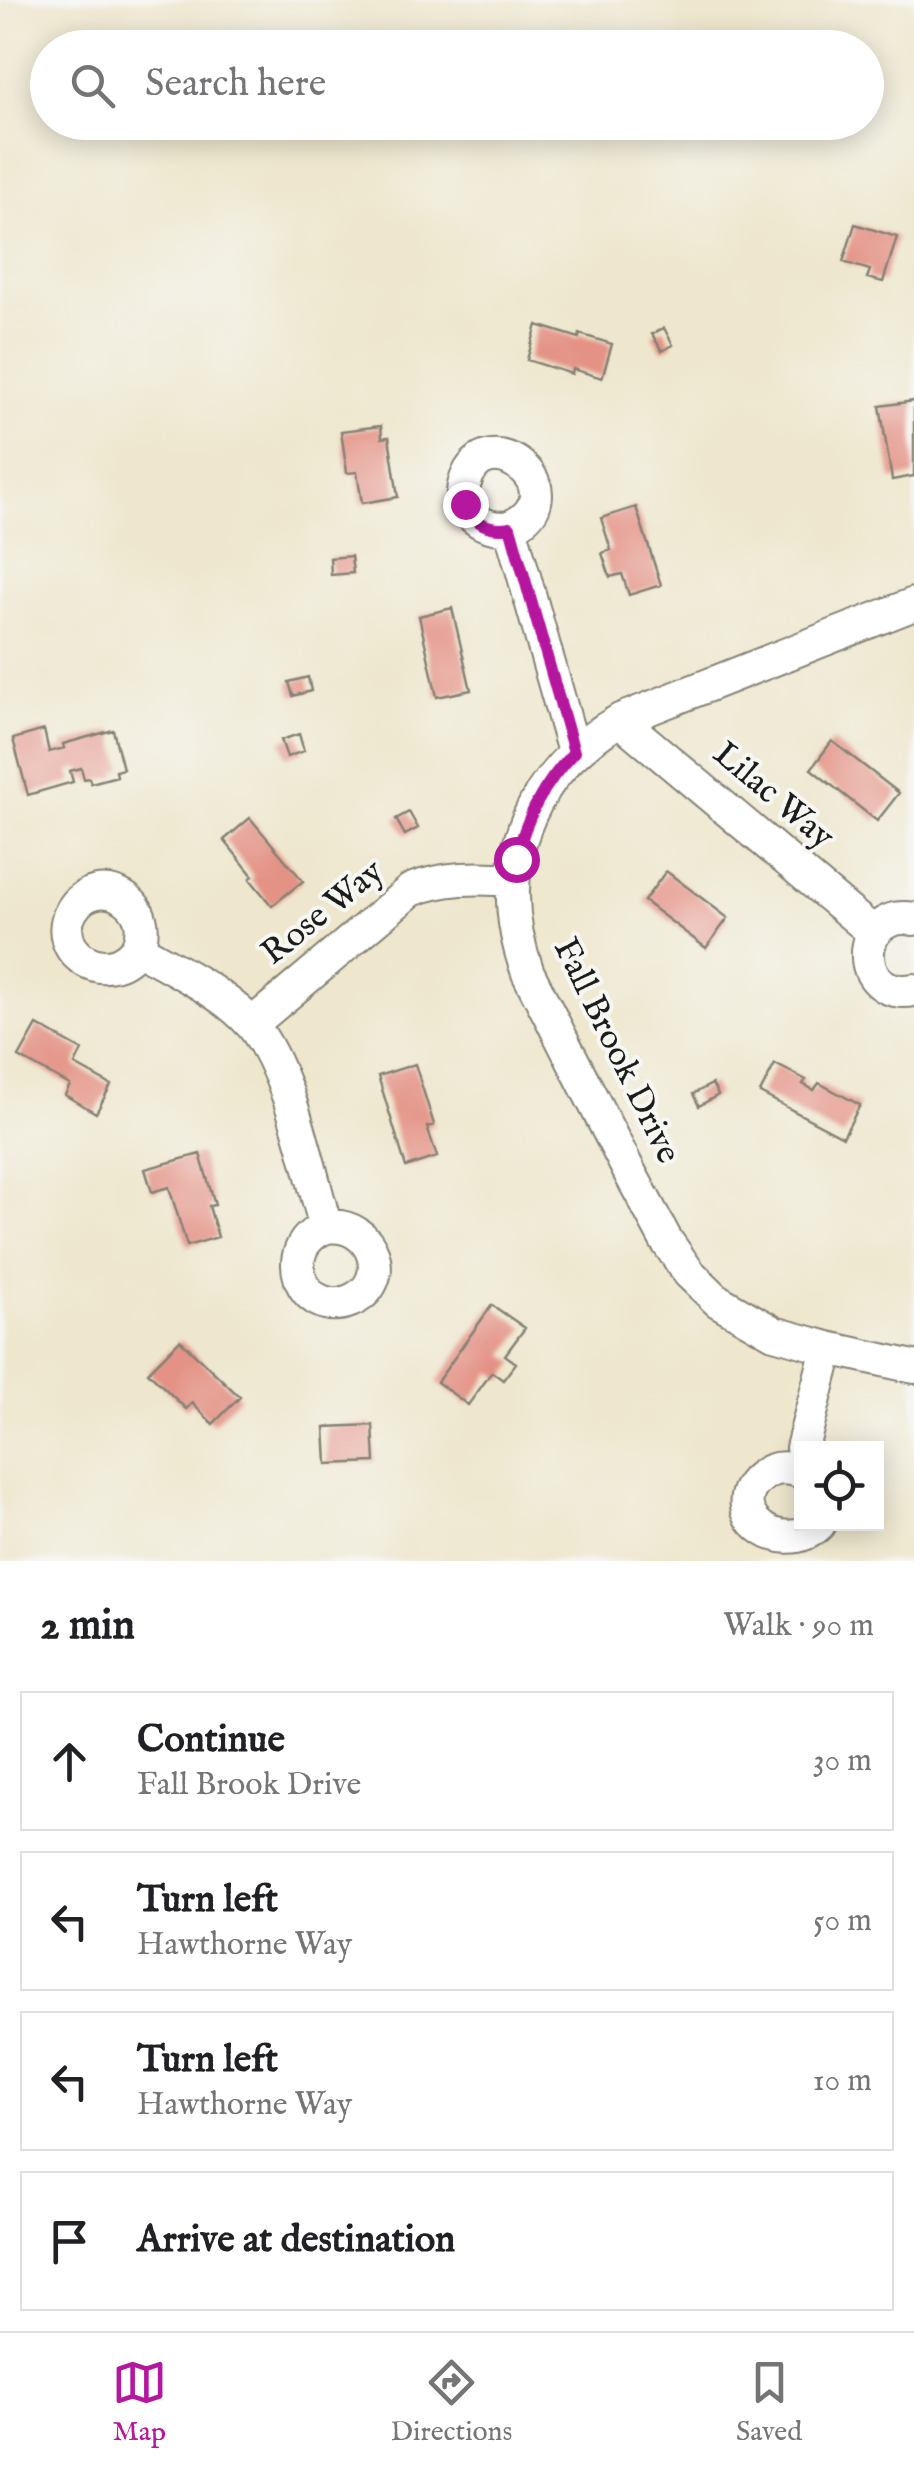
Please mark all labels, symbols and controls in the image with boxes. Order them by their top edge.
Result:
search box [30,30,884,140]
icon: search [65,58,120,113]
text: Search here [145,61,326,109]
route end [443,482,489,528]
street label: Lilac Way [703,732,844,860]
route start [494,837,540,883]
street label: Rose Way [253,850,394,976]
street label: Fall Brook Drive [542,931,690,1171]
map controls [794,1441,884,1531]
button: locate [794,1441,884,1531]
text: 2 min [40,1600,135,1653]
text: Walk · 90 m [723,1606,874,1647]
text: Continue [137,1717,285,1765]
icon: ahead [42,1734,97,1789]
text: 30 m [813,1741,872,1782]
text: Fall Brook Drive [137,1765,361,1806]
text: Turn left [137,1877,278,1925]
icon: left [42,1894,97,1949]
text: 50 m [813,1901,872,1942]
text: Hawthorne Way [137,1925,352,1966]
text: Turn left [137,2037,278,2085]
icon: left [42,2054,97,2109]
text: 10 m [813,2061,872,2102]
text: Hawthorne Way [137,2085,352,2126]
icon: arrive [42,2214,97,2269]
text: Arrive at destination [137,2217,455,2265]
tab: Map [112,2355,167,2450]
tab: Directions [390,2355,512,2450]
tab: Saved [736,2355,802,2450]

